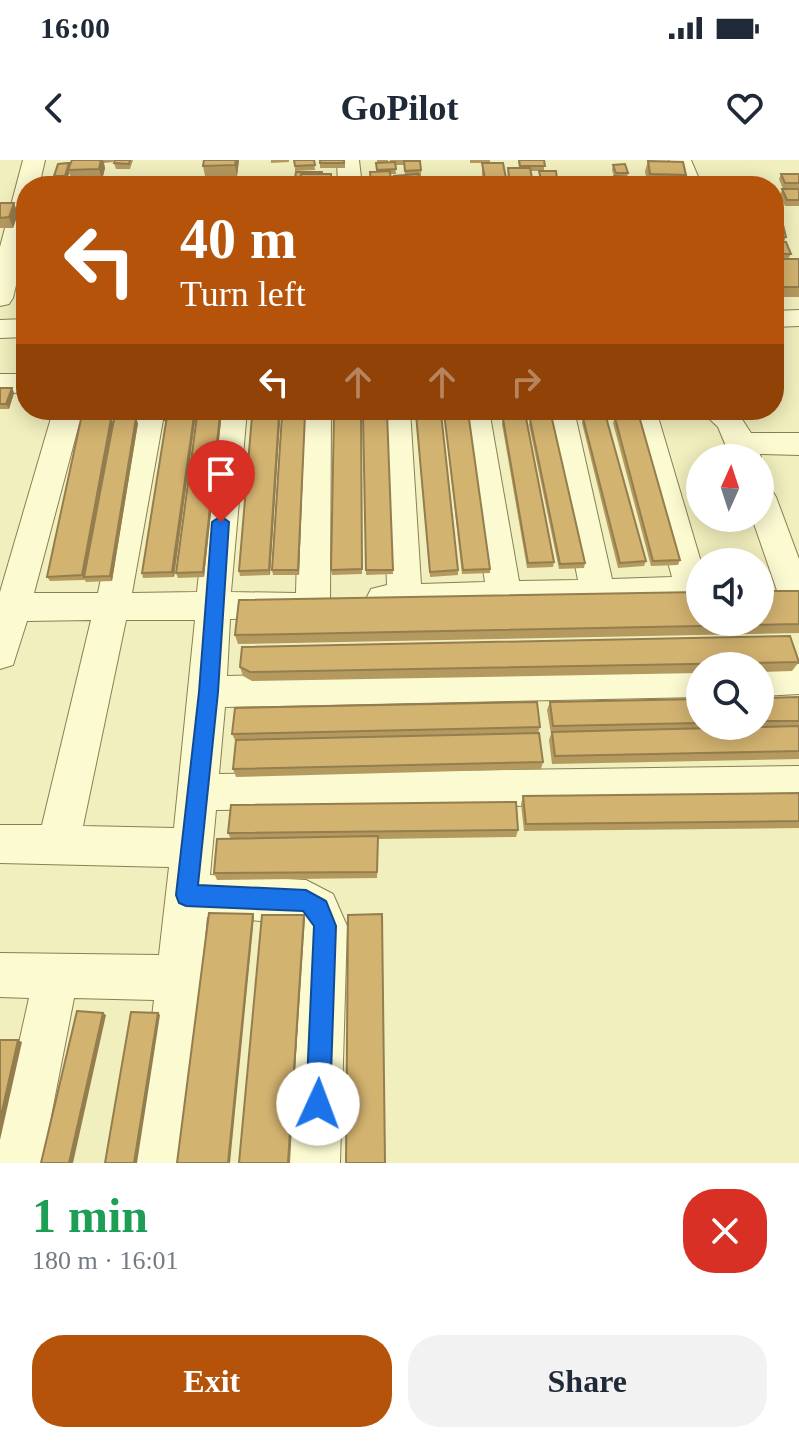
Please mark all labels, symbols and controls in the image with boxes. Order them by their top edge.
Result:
text: 16:00 [40,11,110,44]
icon: back [32,86,76,130]
icon: heart [723,86,767,130]
text: GoPilot [341,88,458,128]
icon: left [48,208,152,312]
text: 40 m [180,208,297,270]
text: Turn left [180,274,306,314]
icon: left [252,360,296,404]
icon: ahead [336,360,380,404]
icon: ahead [420,360,464,404]
icon: right [504,360,548,404]
pin [187,440,255,522]
north arrow [686,444,774,532]
map controls [686,444,774,740]
icon: arrive [199,452,243,496]
button: sound [686,548,774,636]
button: search [686,652,774,740]
position arrow [276,1062,360,1146]
text: 1 min [32,1189,148,1242]
button: close [683,1189,767,1273]
text: 180 m · 16:01 [32,1246,179,1275]
button: Exit [32,1335,392,1427]
button: Share [408,1335,767,1427]

